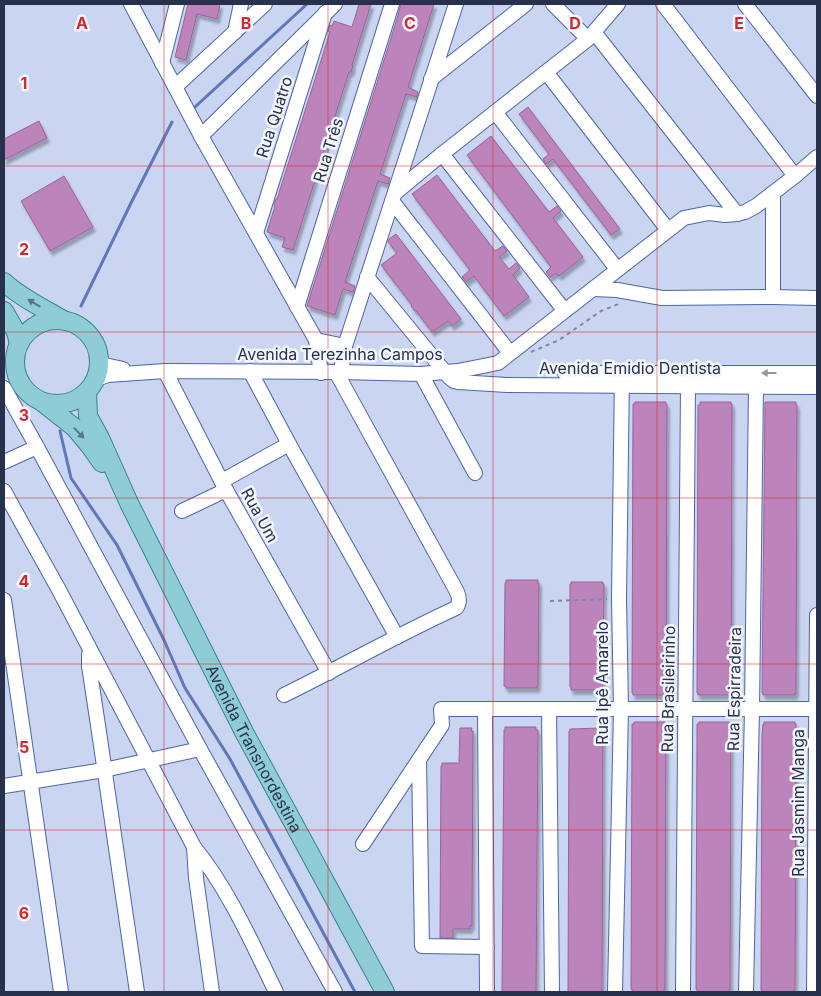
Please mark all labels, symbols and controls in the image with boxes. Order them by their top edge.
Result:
text: A [76,13,88,33]
text: B [241,13,251,33]
text: C [404,13,416,33]
text: D [569,13,581,33]
text: E [734,13,744,33]
text: 1 [21,73,27,93]
street label: Rua Quatro [251,74,297,160]
street label: Rua Três [309,115,347,185]
text: 2 [19,239,29,259]
one-way arrow [27,298,40,307]
street label: Avenida Terezinha Campos [237,344,443,364]
street label: Avenida Emidio Dentista [539,358,721,378]
one-way arrow [760,369,776,377]
text: 3 [19,405,29,425]
one-way arrow [73,427,85,439]
street label: Rua Um [237,484,283,546]
text: 4 [19,571,30,591]
street label: Rua Ipê Amarelo [592,621,612,745]
street label: Rua Brasileirinho [657,625,679,753]
street label: Rua Espirradeira [723,627,745,751]
street label: Avenida Transnordestina [202,661,307,836]
street label: Rua Jasmim Manga [788,729,808,877]
text: 5 [19,737,29,757]
text: 6 [19,903,29,923]

